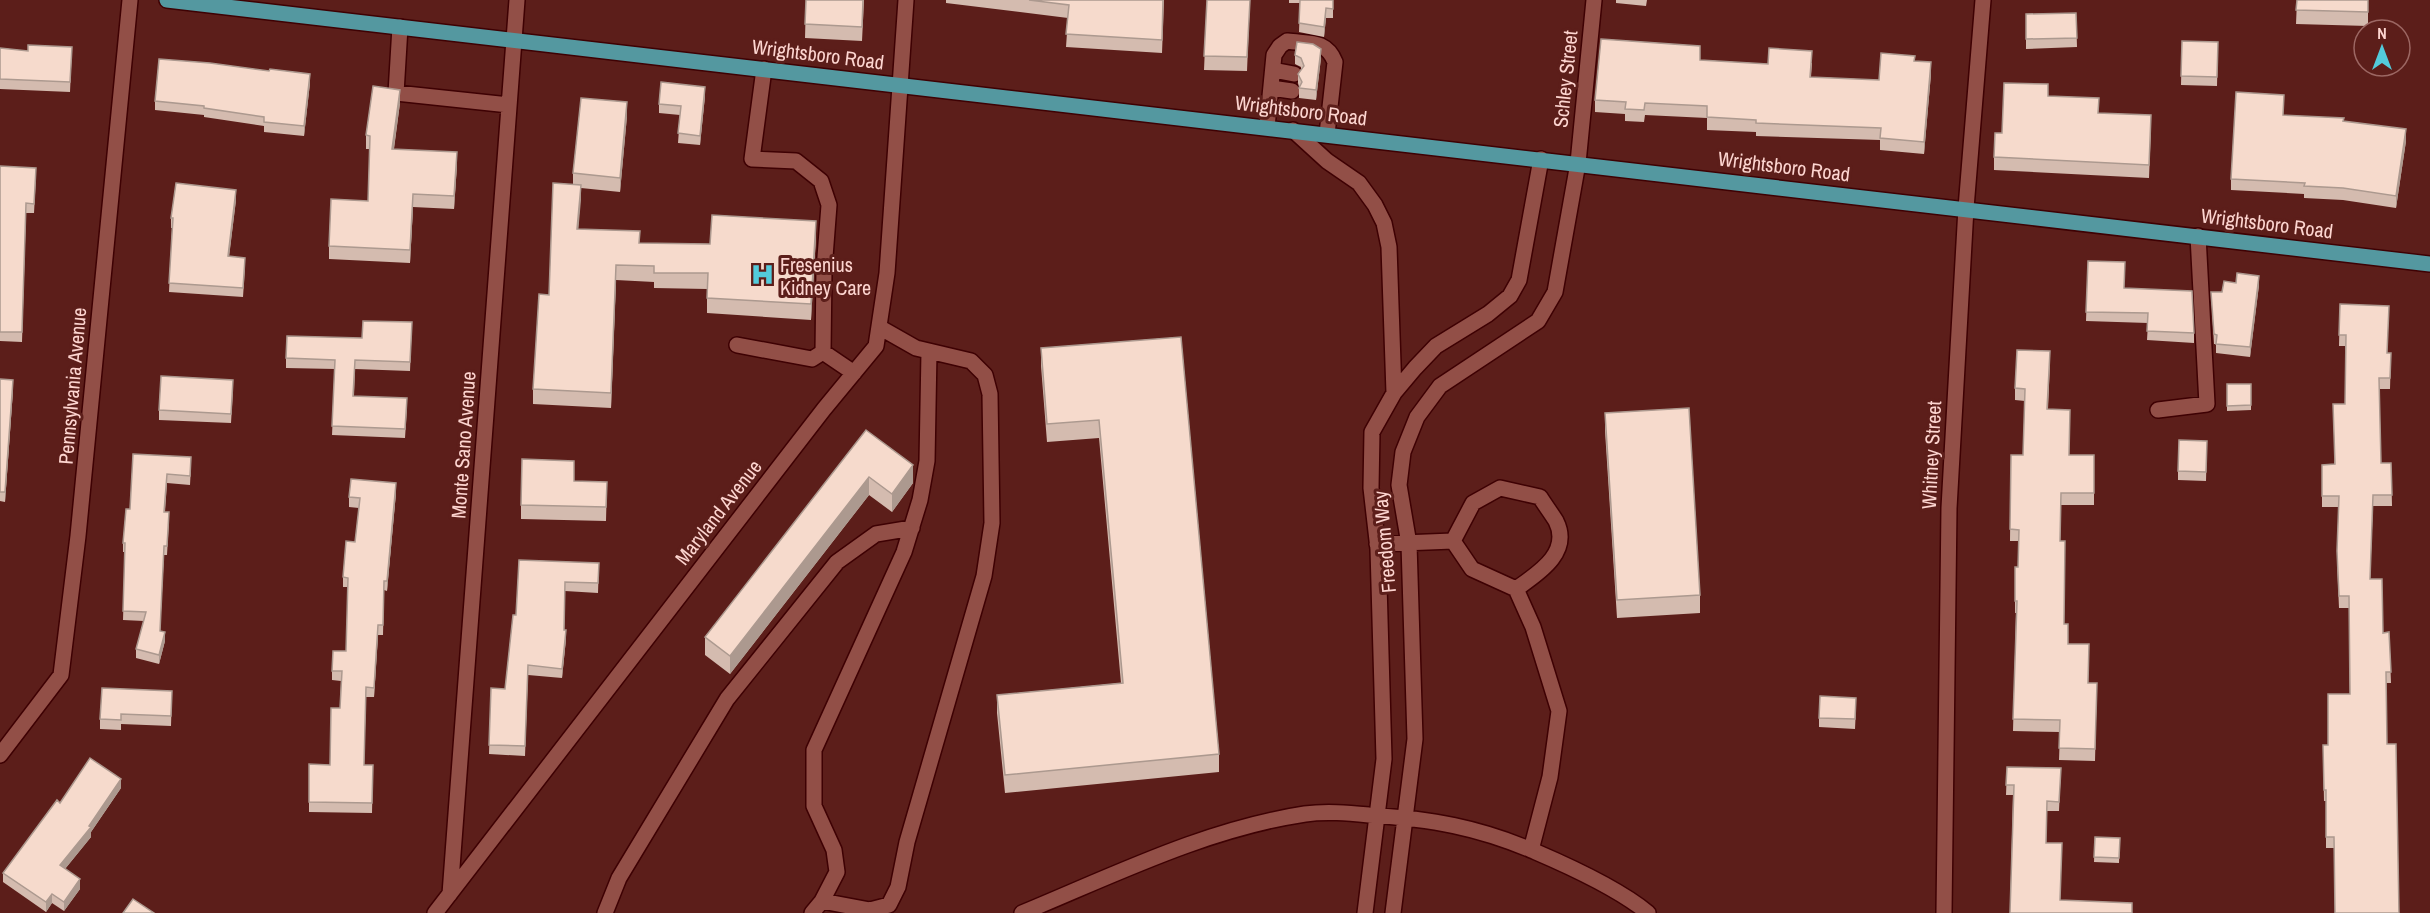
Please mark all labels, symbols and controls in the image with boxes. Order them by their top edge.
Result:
north arrow [2352,18,2412,78]
text: N [2377,22,2387,44]
street label: Schley Street [1546,29,1584,129]
street label: Wrightsboro Road [750,33,886,75]
street label: Wrightsboro Road [1233,89,1369,131]
street label: Wrightsboro Road [1716,145,1852,187]
street label: Wrightsboro Road [2199,202,2335,244]
place label: Fresenius Kidney Care [780,251,871,301]
hospital icon: Fresenius Kidney Care [749,262,775,288]
street label: Pennsylvania Avenue [52,306,92,466]
street label: Monte Sano Avenue [444,371,482,519]
street label: Whitney Street [1915,400,1947,510]
street label: Maryland Avenue [668,454,768,570]
street label: Freedom Way [1366,489,1402,594]

